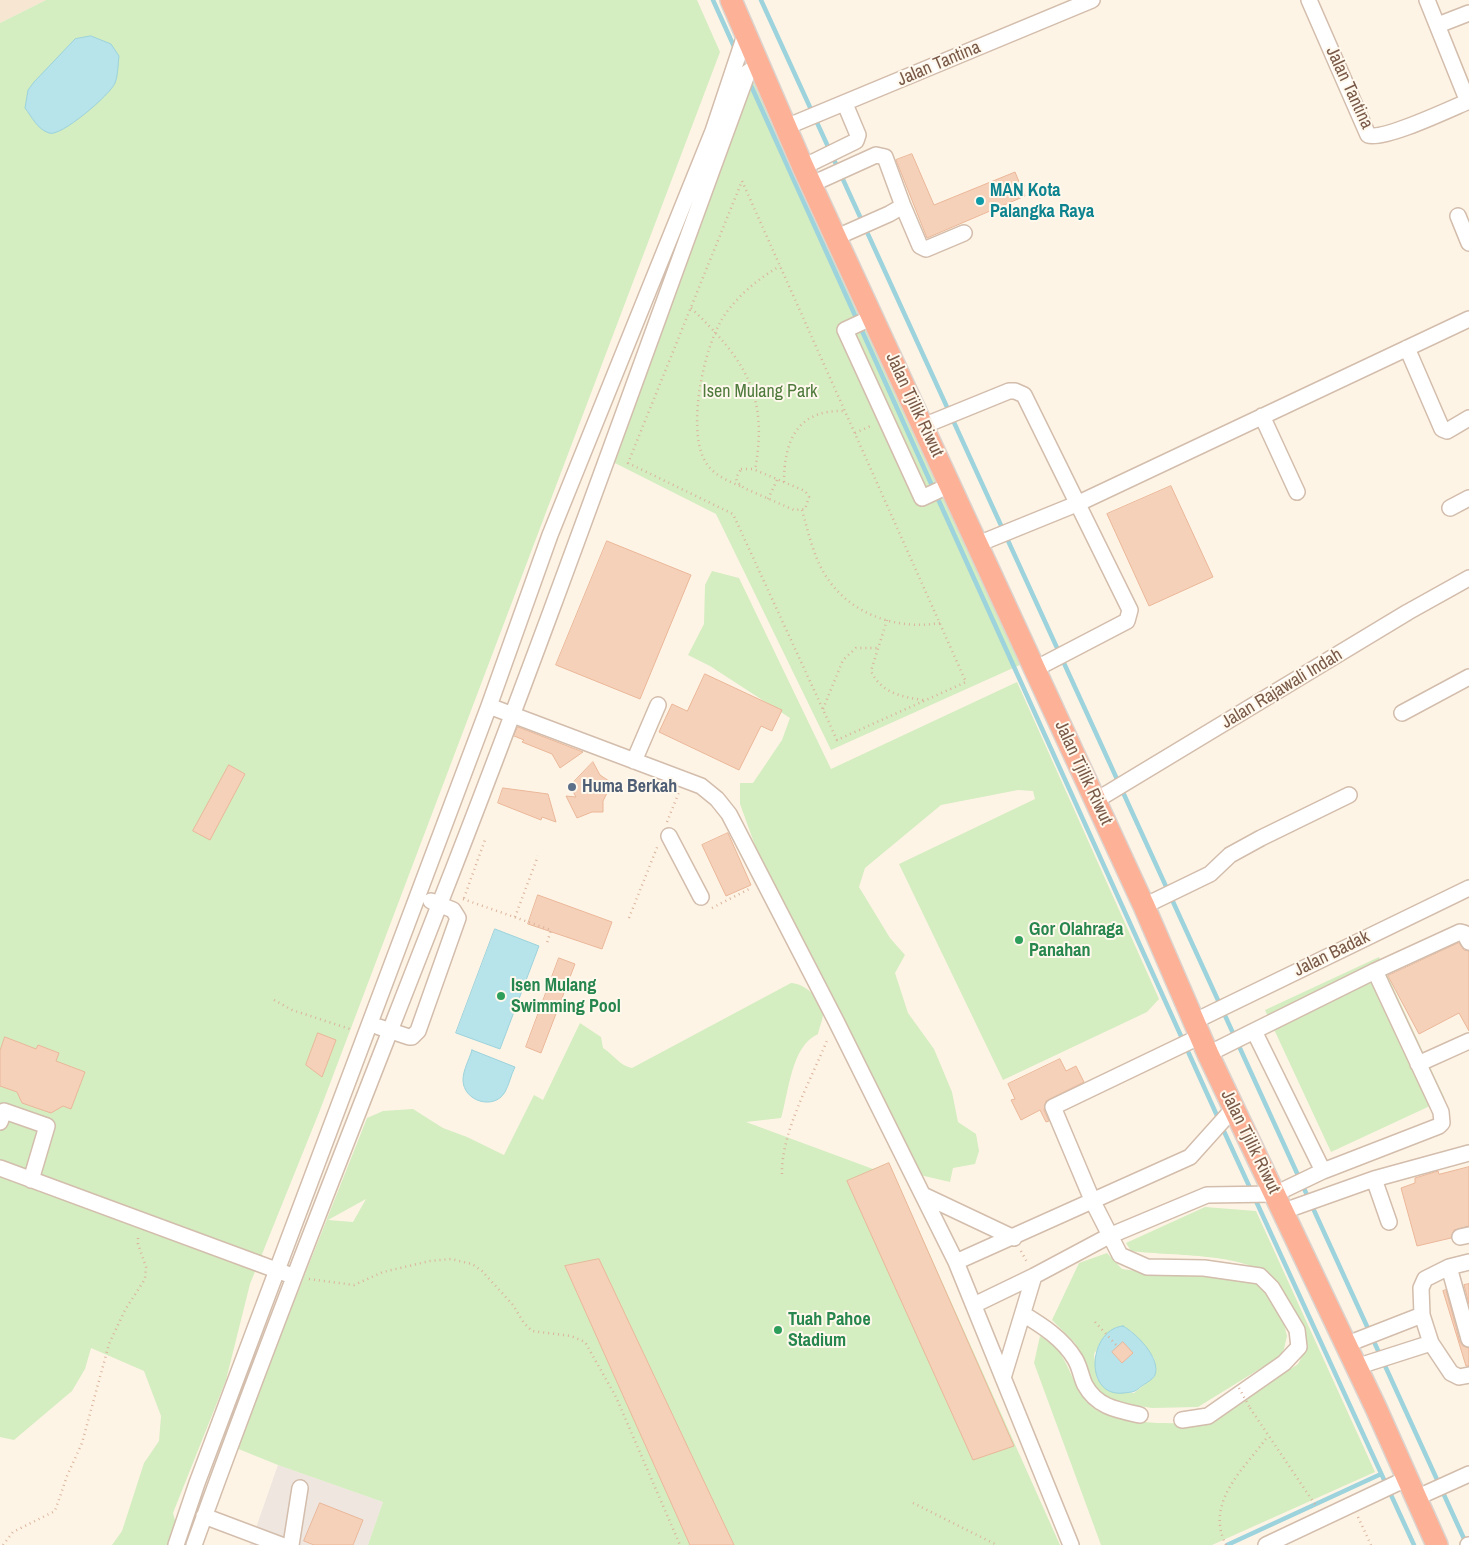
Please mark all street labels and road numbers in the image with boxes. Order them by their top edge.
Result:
street label: Jalan Tantina [894,37,984,91]
street label: Jalan Tantina [1321,44,1377,132]
street label: Jalan Tjilik Riwut [880,350,948,460]
street label: Jalan Rajawali Indah [1218,644,1346,734]
street label: Jalan Tjilik Riwut [1049,718,1117,828]
street label: Jalan Badak [1291,926,1373,982]
street label: Jalan Tjilik Riwut [1216,1087,1284,1197]

